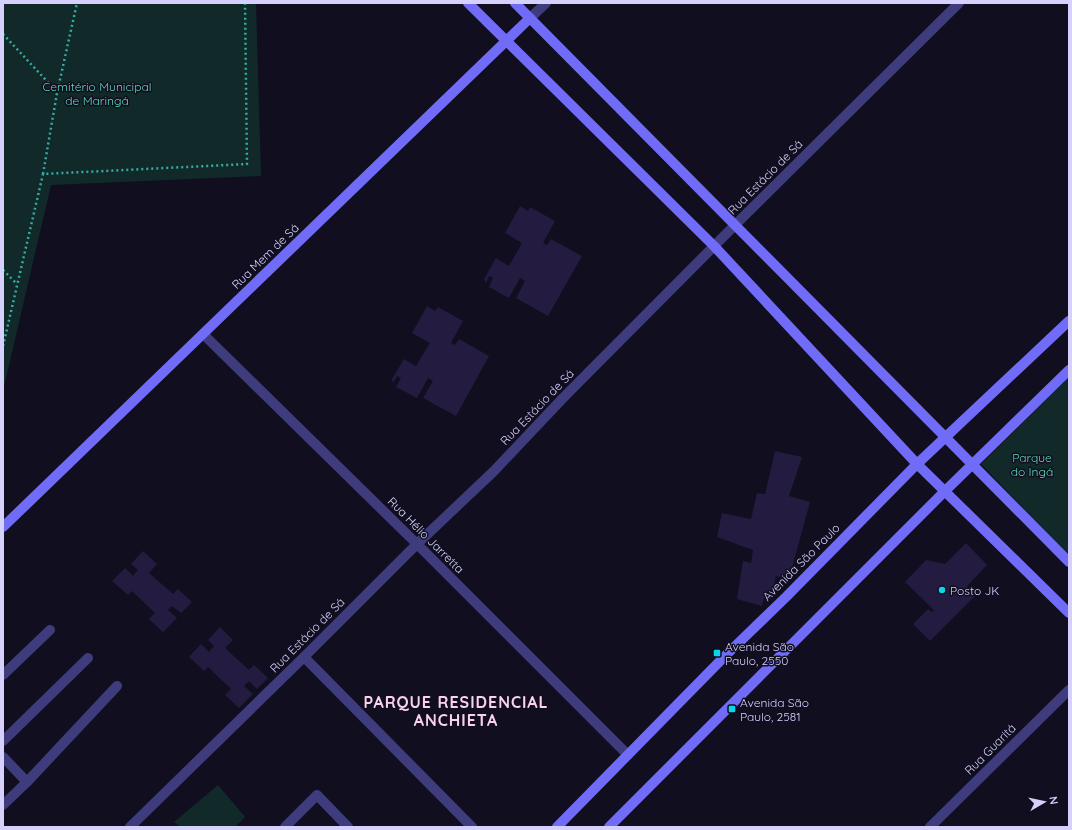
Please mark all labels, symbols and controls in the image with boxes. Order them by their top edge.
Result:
park label: Cemitério Municipal de Maringá [43,79,151,108]
street label: Rua Estácio de Sá [724,136,806,218]
street label: Rua Mem de Sá [228,220,302,292]
street label: Rua Estácio de Sá [497,366,577,448]
park label: Parque do Ingá [1011,450,1053,479]
street label: Rua Hélio Jarretta [385,494,467,576]
street label: Avenida São Paulo [759,520,843,604]
place label: Posto JK [950,583,999,598]
marker: Posto JK [937,585,947,595]
street label: Rua Estácio de Sá [266,594,348,676]
place label: Avenida São Paulo, 2550 [725,639,794,668]
marker: Avenida São Paulo, 2550 [712,648,722,658]
district label: PARQUE RESIDENCIAL ANCHIETA [363,692,549,730]
place label: Avenida São Paulo, 2581 [740,695,809,724]
marker: Avenida São Paulo, 2581 [727,704,737,714]
street label: Rua Guaritá [961,720,1019,778]
north arrow [1024,782,1064,822]
text: N [1046,795,1061,806]

